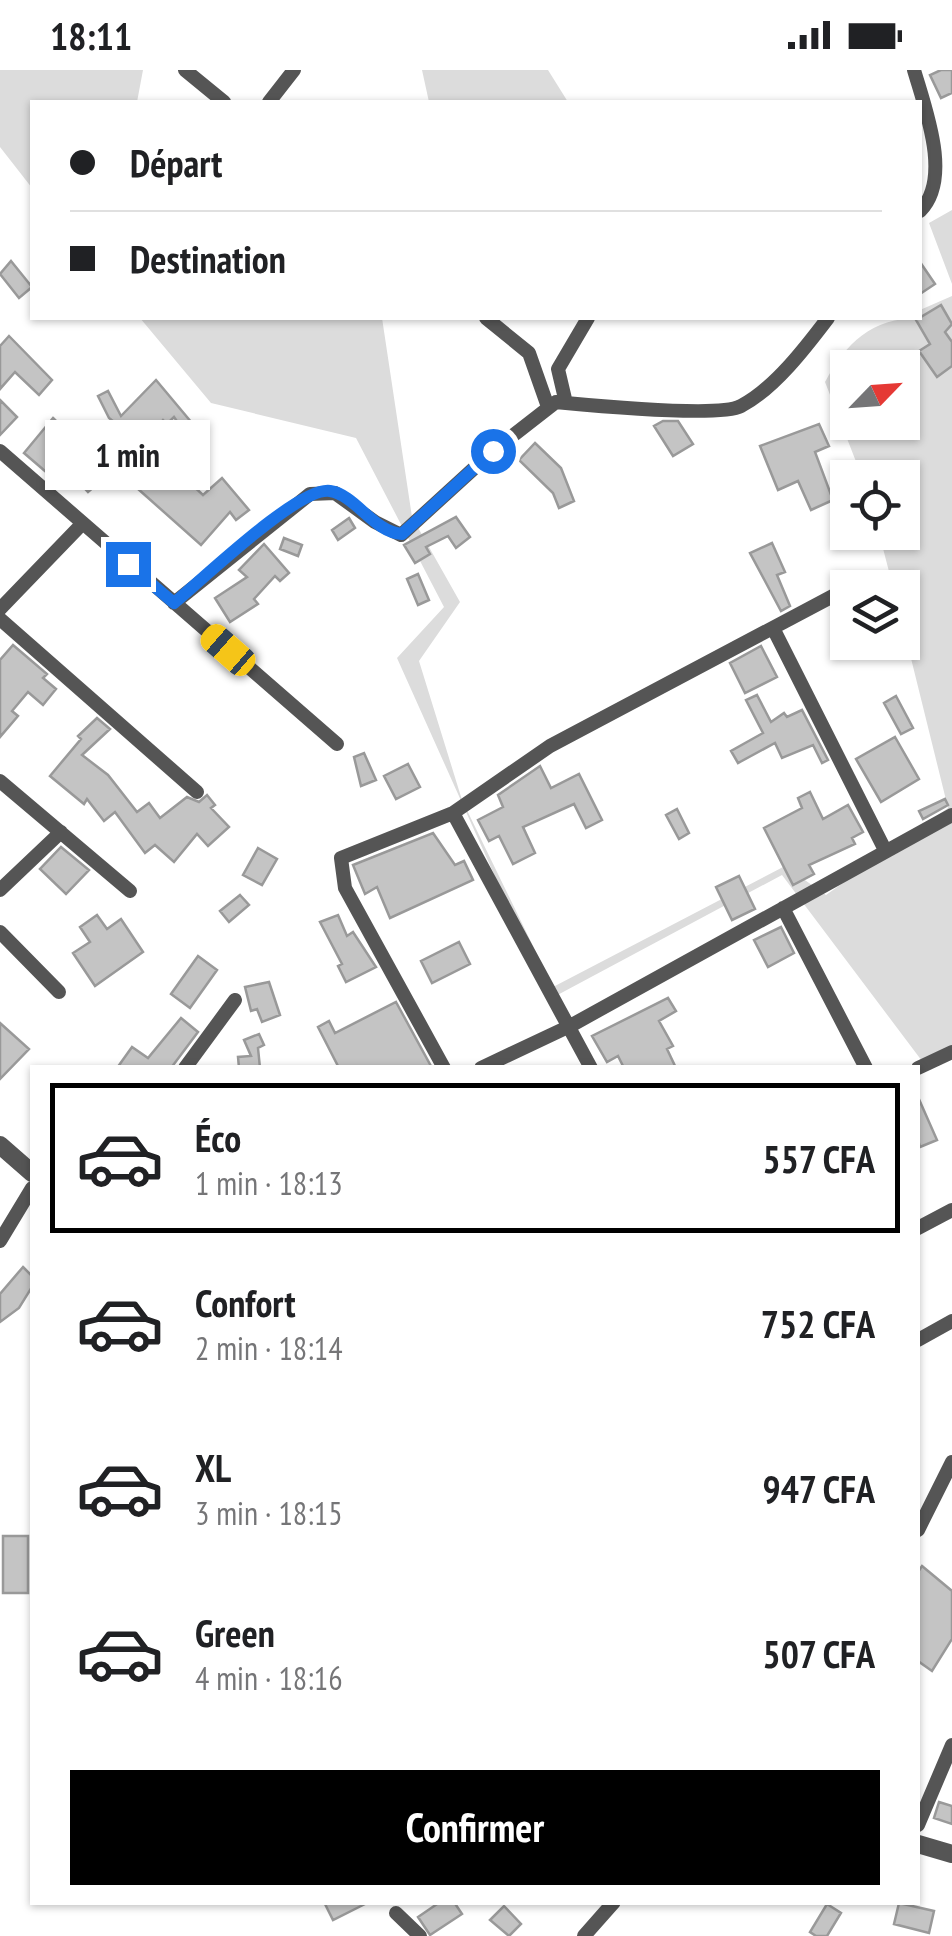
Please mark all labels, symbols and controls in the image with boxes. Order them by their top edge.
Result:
text: 18:11 [50,11,132,60]
text: Départ [130,138,222,187]
text: Destination [130,234,286,283]
north arrow [830,350,920,440]
map controls [830,350,920,660]
callout: 1 min [46,419,210,489]
route start [471,429,516,474]
text: 1 min [95,434,160,476]
button: locate [830,460,920,550]
route end [106,542,151,587]
button: layers [830,570,920,660]
car [196,619,260,681]
icon: car [75,1113,165,1203]
text: Éco [195,1113,241,1162]
text: 557 CFA [763,1134,875,1183]
text: 1 min · 18:13 [195,1162,343,1204]
icon: car [75,1278,165,1368]
text: Confort [195,1278,295,1327]
text: 752 CFA [761,1299,875,1348]
text: 2 min · 18:14 [195,1327,343,1369]
icon: car [75,1443,165,1533]
text: XL [195,1443,231,1492]
text: 947 CFA [763,1464,875,1513]
text: 3 min · 18:15 [195,1492,343,1534]
icon: car [75,1608,165,1698]
text: Green [195,1608,275,1657]
text: 507 CFA [763,1629,875,1678]
text: 4 min · 18:16 [195,1657,343,1699]
button: Confirmer [70,1770,880,1885]

